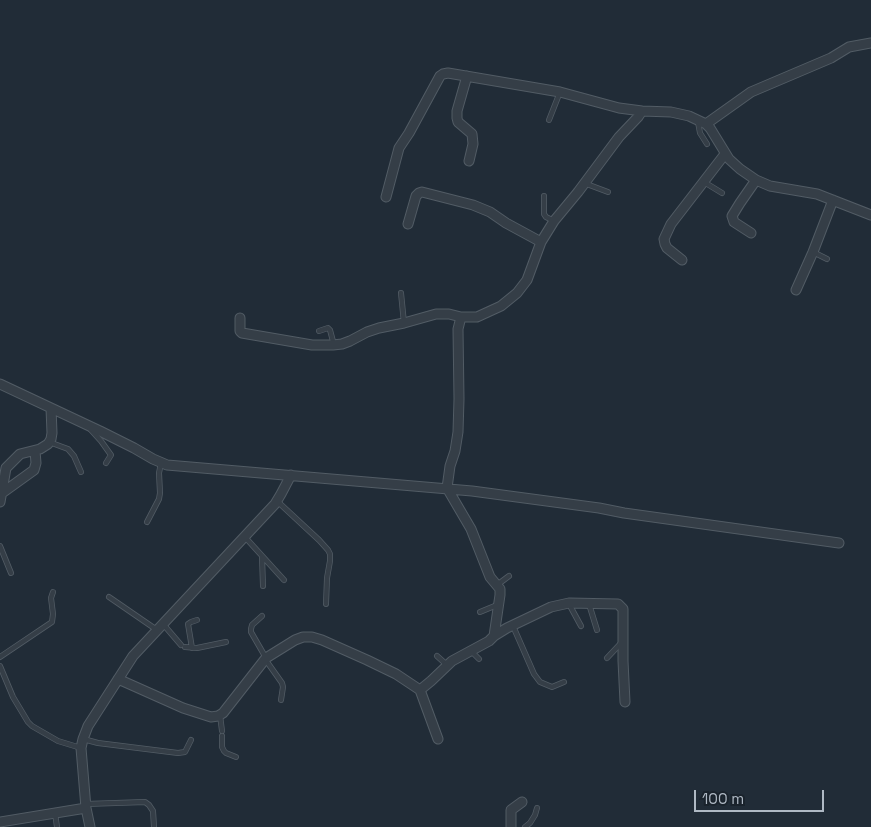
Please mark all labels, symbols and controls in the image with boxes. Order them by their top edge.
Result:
scale bar [696,780,826,812]
text: 100 m [702,789,744,808]

